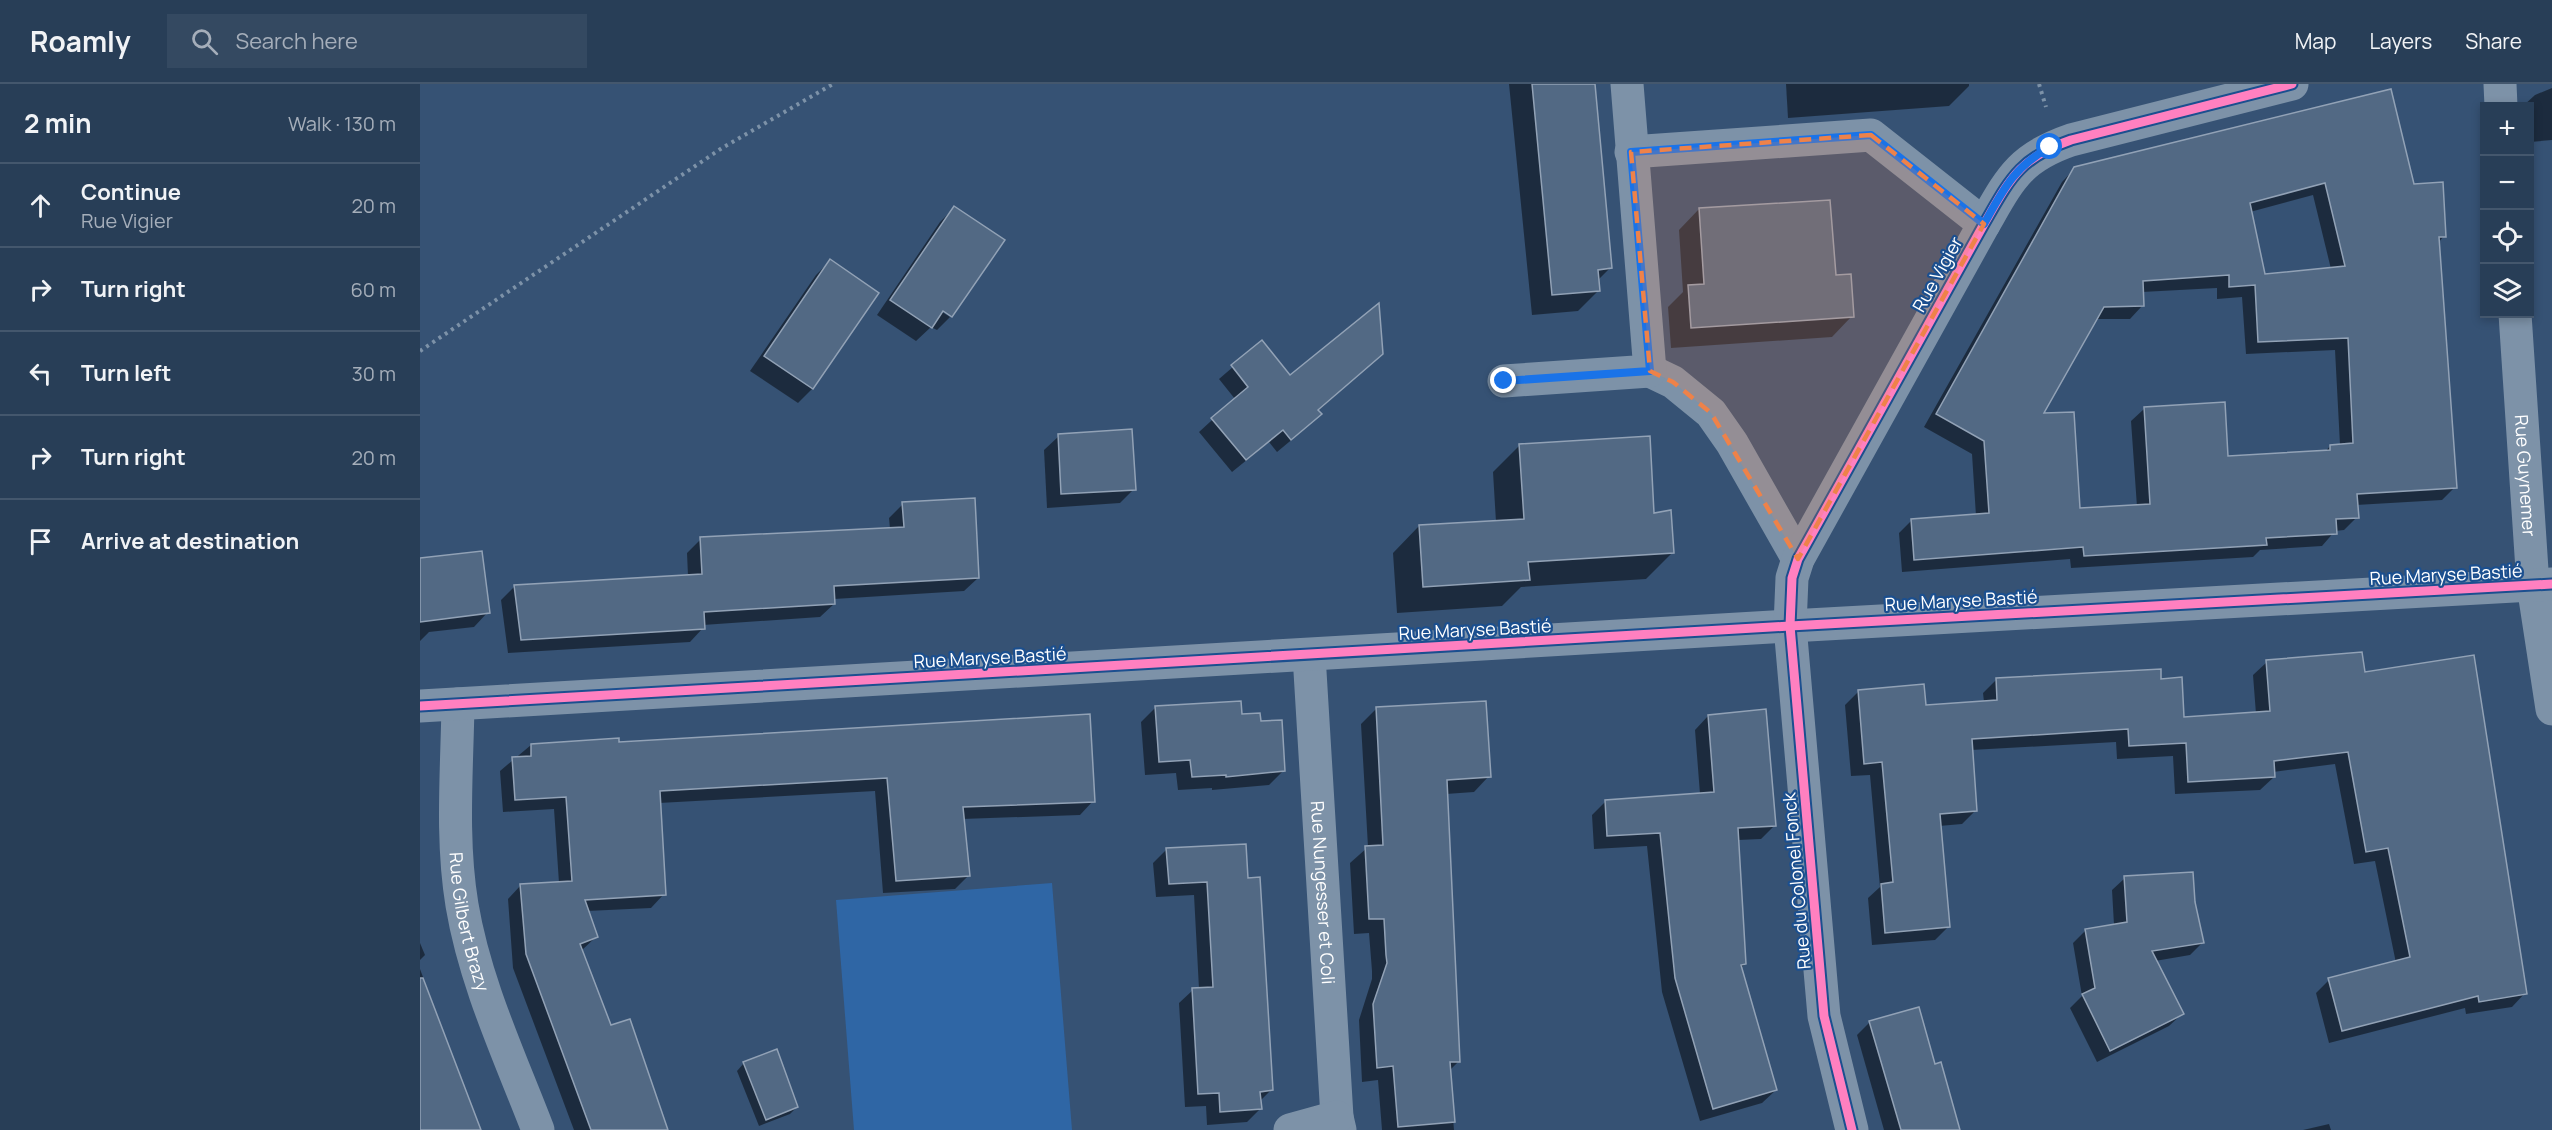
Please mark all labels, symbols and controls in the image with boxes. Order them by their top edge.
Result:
search box [167,14,587,68]
text: Roamly [30,22,131,60]
icon: search [188,25,221,58]
text: Search here [236,26,358,56]
text: Map [2295,27,2336,55]
text: Layers [2369,27,2432,55]
text: Share [2465,27,2522,55]
map controls [2480,102,2534,318]
button: + [2480,102,2534,156]
text: 2 min [24,105,92,141]
text: Walk · 130 m [288,110,396,137]
route start [2036,133,2062,159]
button: − [2480,156,2534,210]
text: Continue [81,177,181,207]
icon: ahead [24,189,57,222]
text: 20 m [351,192,396,219]
text: Rue Vigier [81,207,173,234]
button: locate [2480,210,2534,264]
street label: Rue Vigier [1906,232,1968,316]
button: layers [2480,264,2534,318]
icon: right [24,273,57,306]
text: Turn right [81,274,186,304]
text: 60 m [350,276,396,303]
icon: left [24,357,57,390]
text: Turn left [81,358,171,388]
text: 30 m [352,360,396,387]
route end [1490,367,1516,393]
street label: Rue Guynemer [2510,414,2542,538]
icon: right [24,441,57,474]
text: Turn right [81,442,186,472]
text: 20 m [351,444,396,471]
icon: arrive [24,525,57,558]
text: Arrive at destination [81,526,299,556]
street label: Rue Maryse Bastié [2369,558,2523,590]
street label: Rue Maryse Bastié [1884,584,2038,616]
street label: Rue Maryse Bastié [1398,613,1552,645]
street label: Rue Maryse Bastié [913,641,1067,673]
street label: Rue du Colonel Fonck [1776,791,1816,970]
street label: Rue Nungesser et Coli [1306,800,1341,985]
street label: Rue Gilbert Brazy [444,851,496,995]

